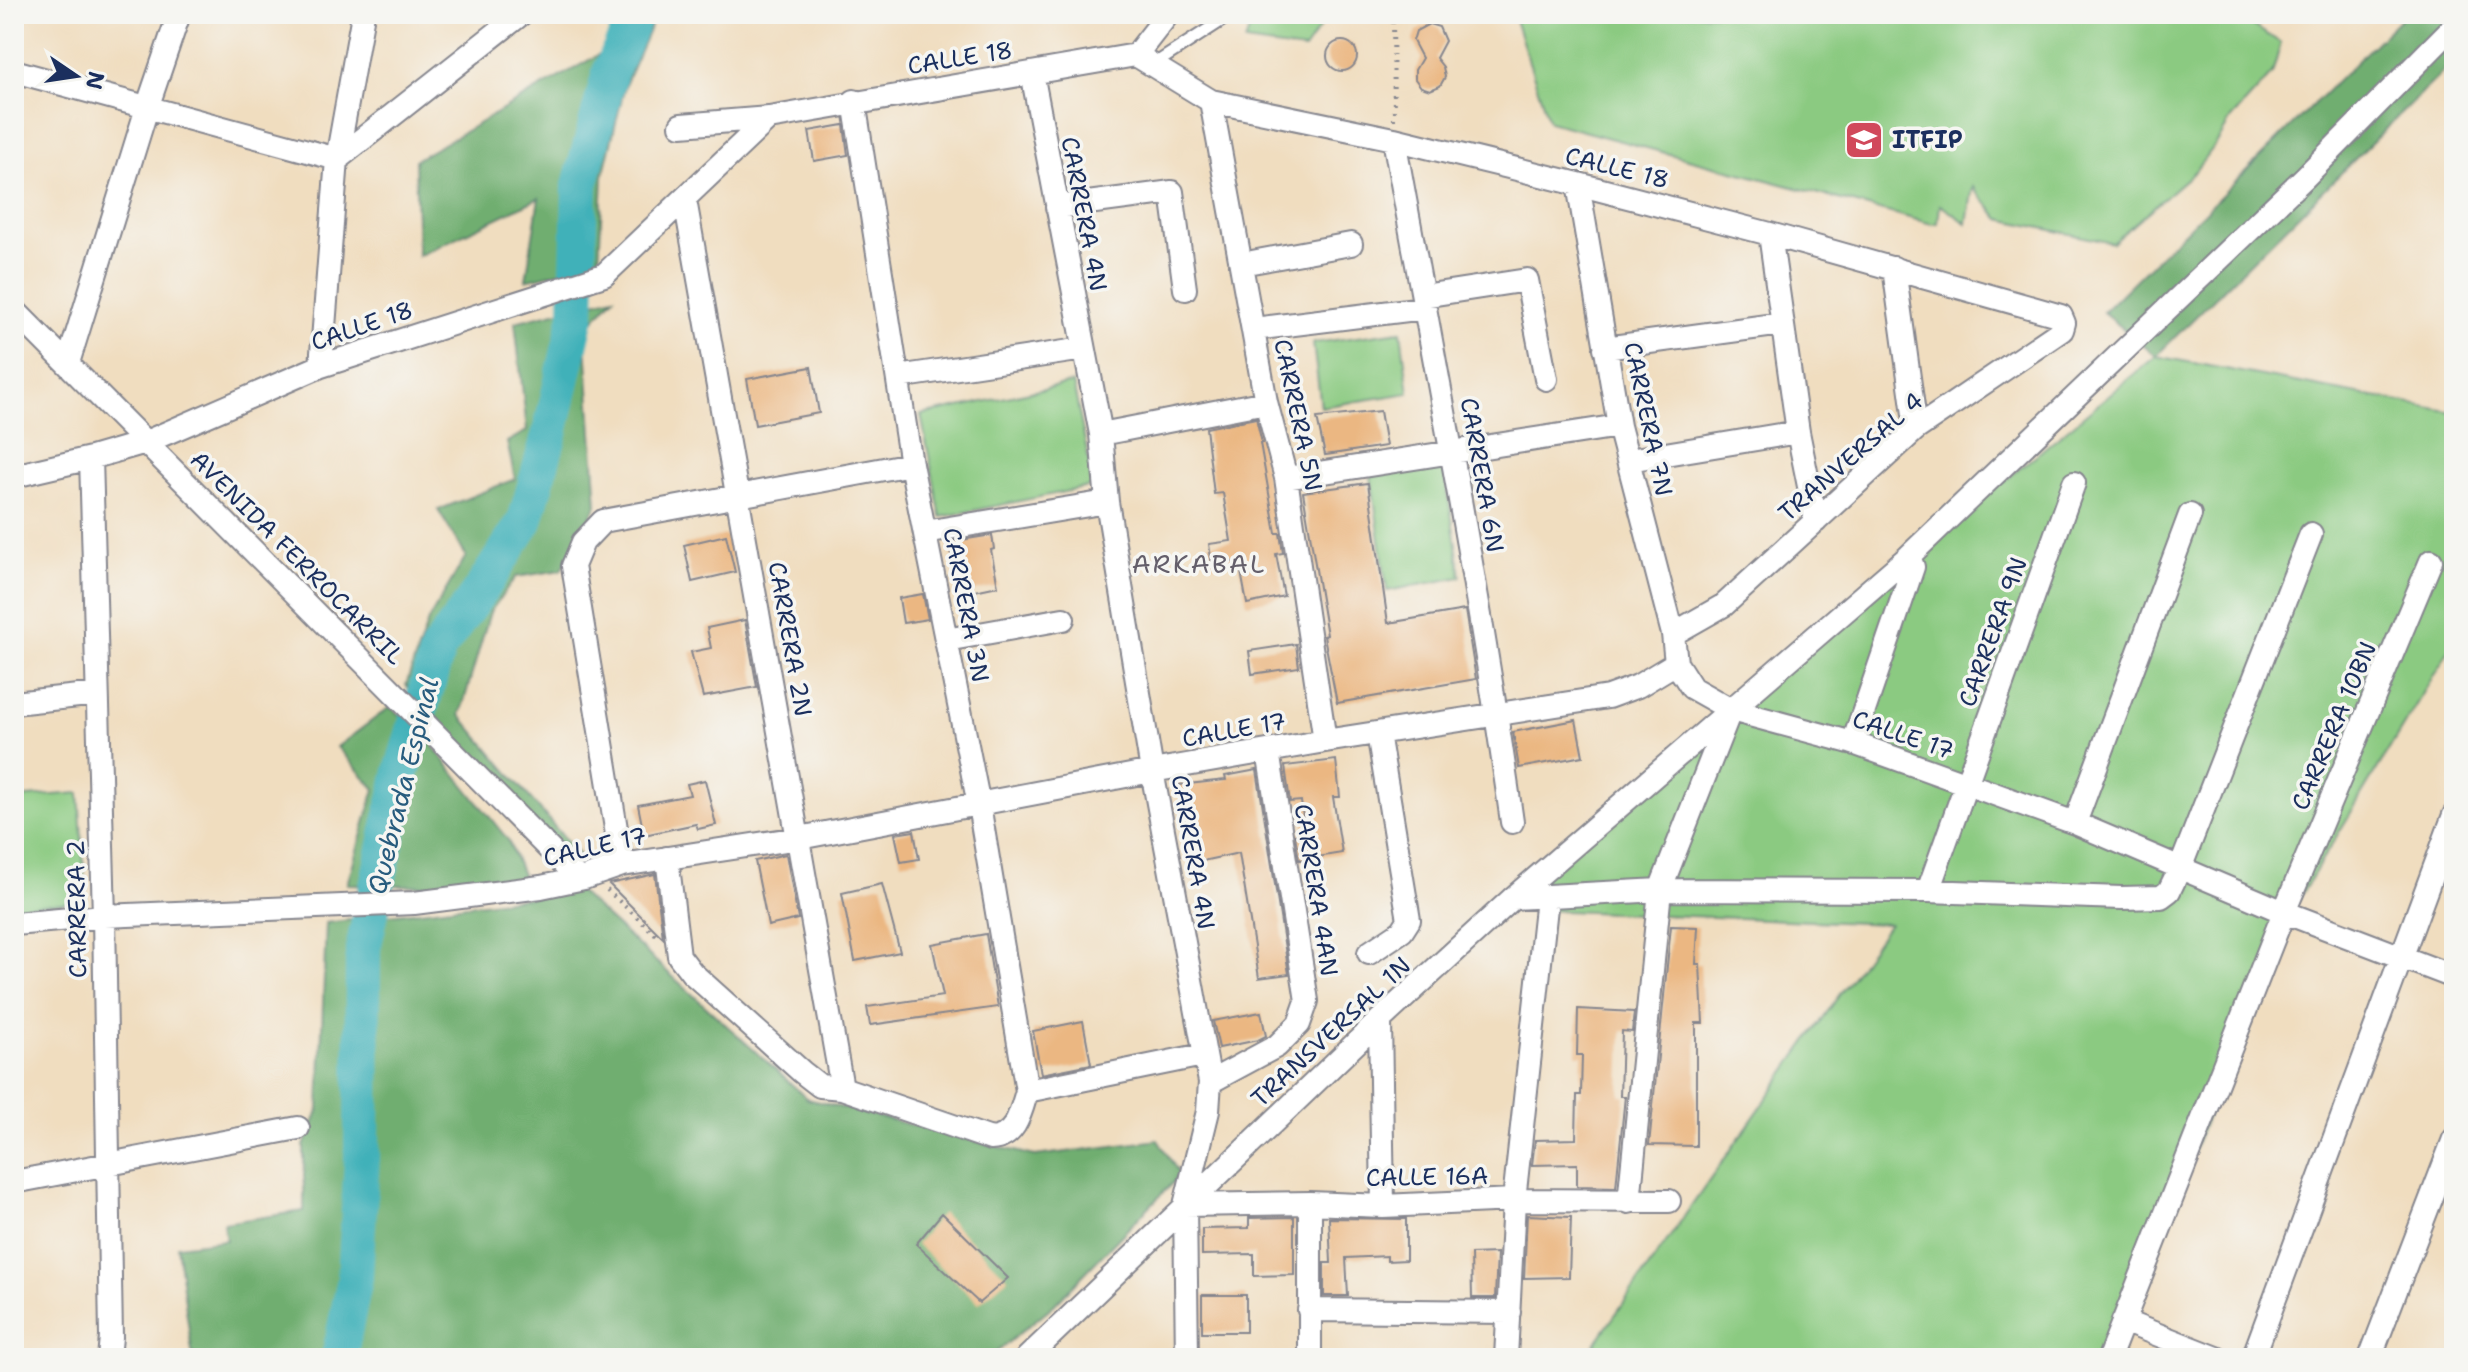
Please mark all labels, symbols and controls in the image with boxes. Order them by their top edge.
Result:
street label: CALLE 18 [905,34,1015,82]
north arrow [36,36,116,116]
text: N [79,69,111,92]
school or university icon: ITFIP [1843,119,1885,161]
place label: ITFIP [1892,124,1963,156]
street label: CARRERA 4N [1053,134,1115,294]
street label: CALLE 18 [1562,140,1672,196]
street label: CALLE 18 [307,294,417,358]
street label: CARRERA 5N [1266,336,1330,494]
street label: CARRERA 7N [1616,339,1680,499]
street label: TRANVERSAL 4 [1772,385,1930,529]
street label: CARRERA 6N [1453,395,1511,555]
street label: AVENIDA FERROCARRIL [183,444,411,672]
street label: CARRERA 3N [935,525,997,685]
district label: ARKABAL [1132,546,1266,581]
street label: CARRERA 9N [1951,553,2035,711]
street label: CARRERA 2N [761,559,819,719]
street label: CARRERA 10BN [2284,637,2384,815]
water label: Quebrada Espinal [359,674,446,898]
street label: CALLE 17 [1848,703,1958,767]
street label: CALLE 17 [1179,705,1289,755]
street label: CARRERA 4N [1164,772,1222,932]
street label: CARRERA 4AN [1287,802,1345,978]
street label: CALLE 17 [540,820,650,874]
street label: CARRERA 2 [60,840,94,978]
street label: TRANSVERSAL 1N [1244,950,1418,1114]
street label: CALLE 16A [1366,1160,1488,1194]

